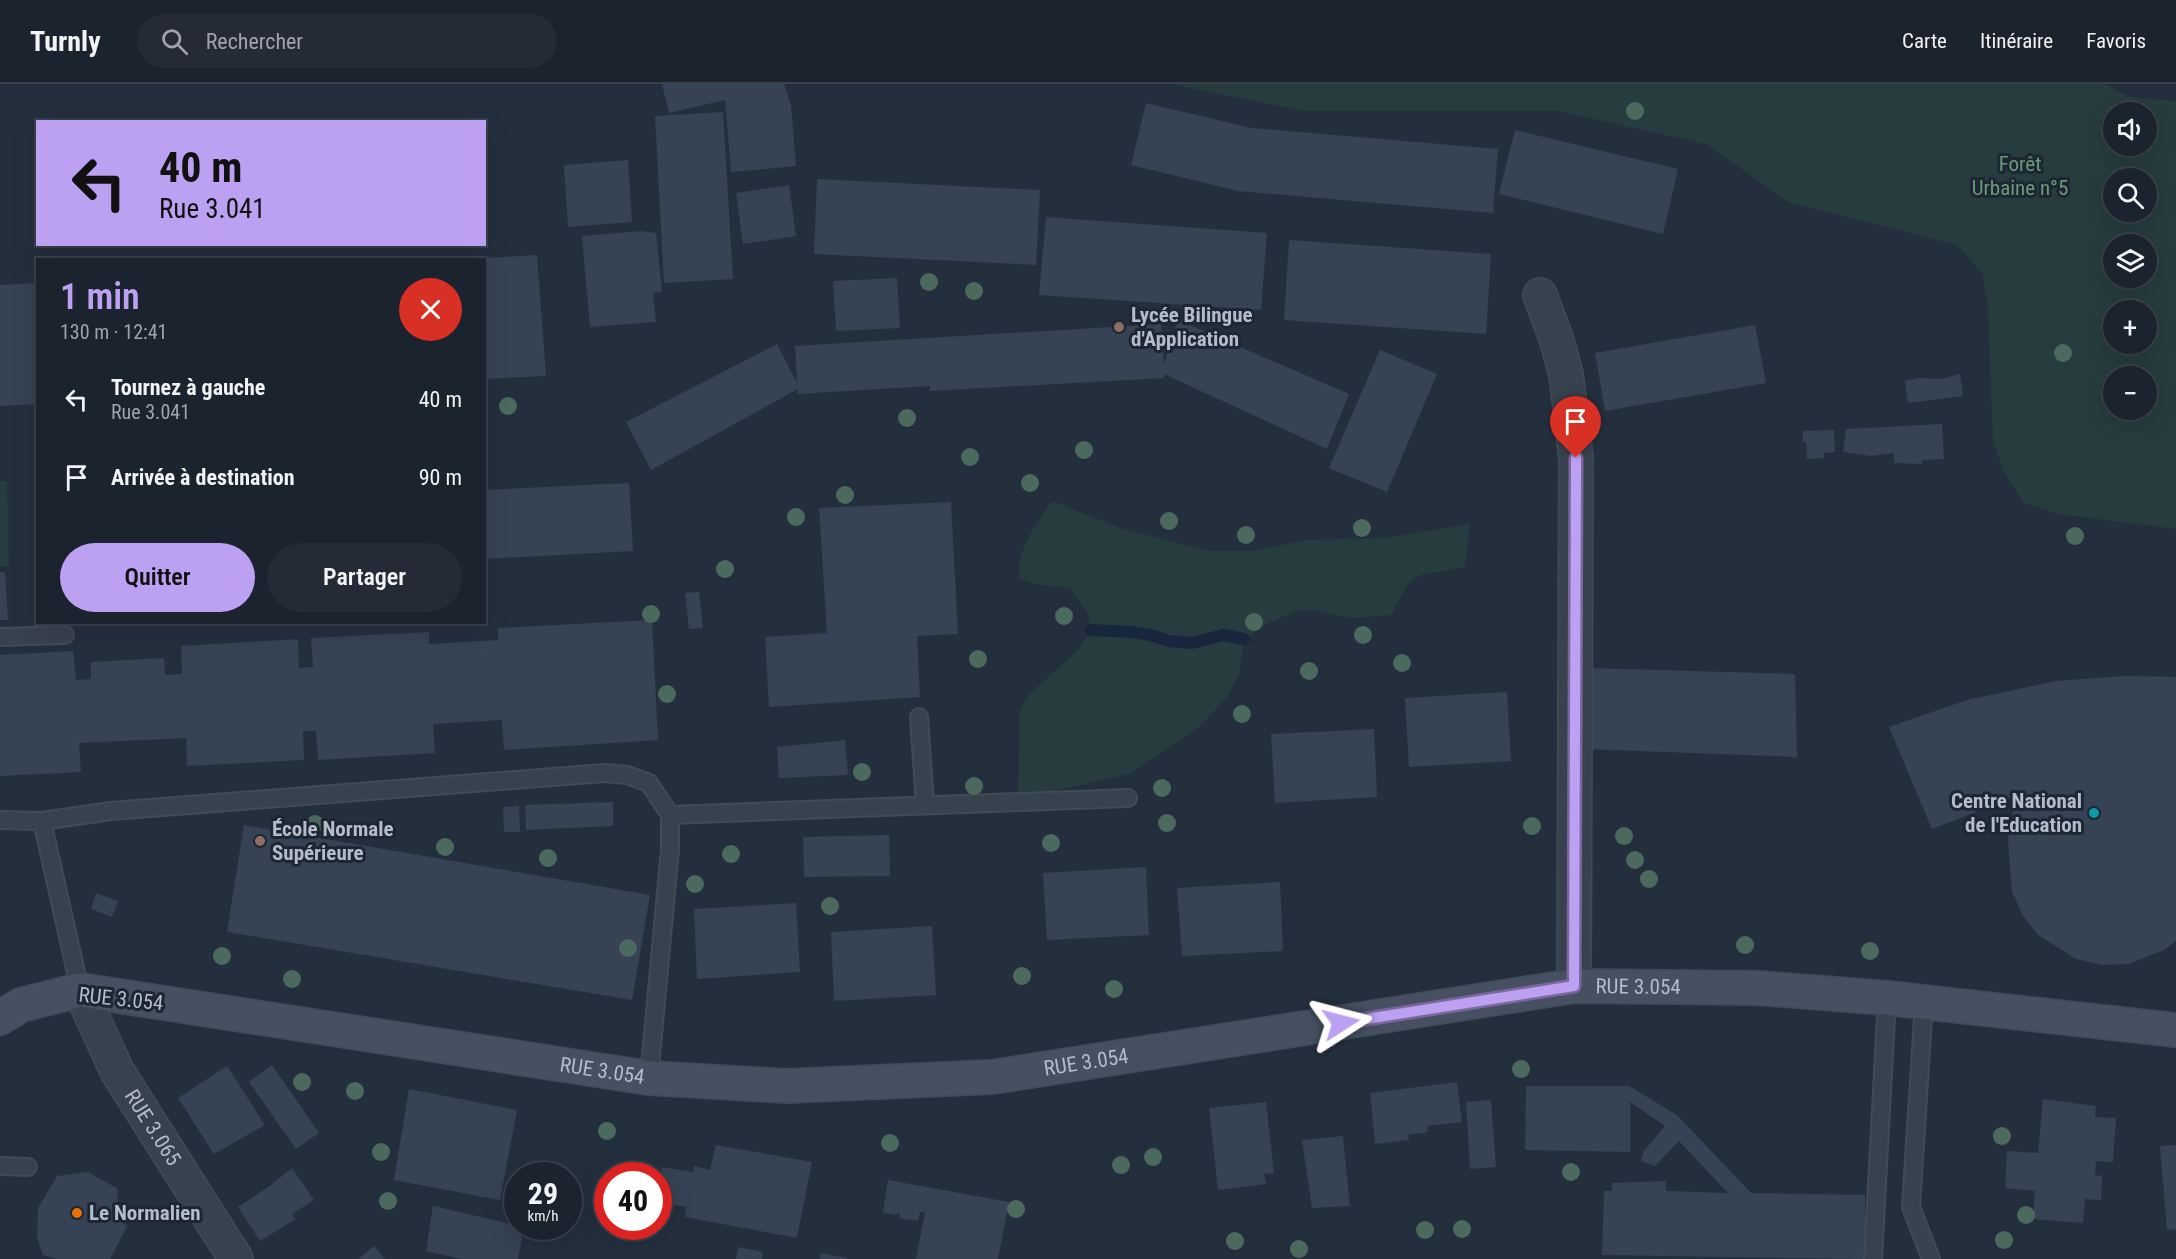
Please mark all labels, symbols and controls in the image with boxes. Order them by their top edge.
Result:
search box [137,14,557,68]
text: Turnly [30,25,101,58]
icon: search [158,25,191,58]
text: Rechercher [206,29,303,54]
text: Carte [1902,29,1947,53]
text: Itinéraire [1980,29,2053,53]
text: Favoris [2086,29,2146,53]
map controls [2103,102,2157,420]
button: sound [2103,102,2157,156]
text: 40 m [159,143,242,192]
icon: left [60,144,138,222]
park label: Forêt Urbaine n°5 [1972,152,2068,200]
button: search [2103,168,2157,222]
text: Rue 3.041 [159,193,266,225]
button: layers [2103,234,2157,288]
text: 1 min [60,276,140,318]
button: close [399,278,462,341]
button: + [2103,300,2157,354]
place label: Lycée Bilingue d'Application [1131,303,1253,351]
text: 130 m · 12:41 [60,320,167,344]
marker: Lycée Bilingue d'Application [1112,320,1126,334]
button: − [2103,366,2157,420]
text: Tournez à gauche [111,375,265,400]
icon: left [60,383,93,416]
text: 40 m [419,387,462,412]
pin [1550,396,1601,458]
text: Rue 3.041 [111,400,190,424]
icon: arrive [1559,405,1592,438]
icon: arrive [60,461,93,494]
text: Arrivée à destination [111,465,295,490]
text: 90 m [419,465,462,490]
button: Quitter [60,543,255,612]
button: Partager [267,543,462,612]
place label: Centre National de l'Education [1951,789,2082,837]
marker: Centre National de l'Education [2087,806,2101,820]
place label: École Normale Supérieure [272,817,393,865]
marker: École Normale Supérieure [253,834,267,848]
street label: RUE 3.054 [1595,974,1681,999]
street label: RUE 3.054 [77,983,165,1015]
position arrow [1309,991,1373,1055]
street label: RUE 3.054 [1042,1044,1130,1081]
street label: RUE 3.054 [558,1052,646,1089]
street label: RUE 3.065 [120,1085,186,1170]
speed limit sign: 40 [594,1162,672,1240]
text: 29 [528,1176,558,1211]
place label: Le Normalien [89,1201,201,1225]
marker: Le Normalien [70,1206,84,1220]
text: km/h [528,1207,558,1225]

